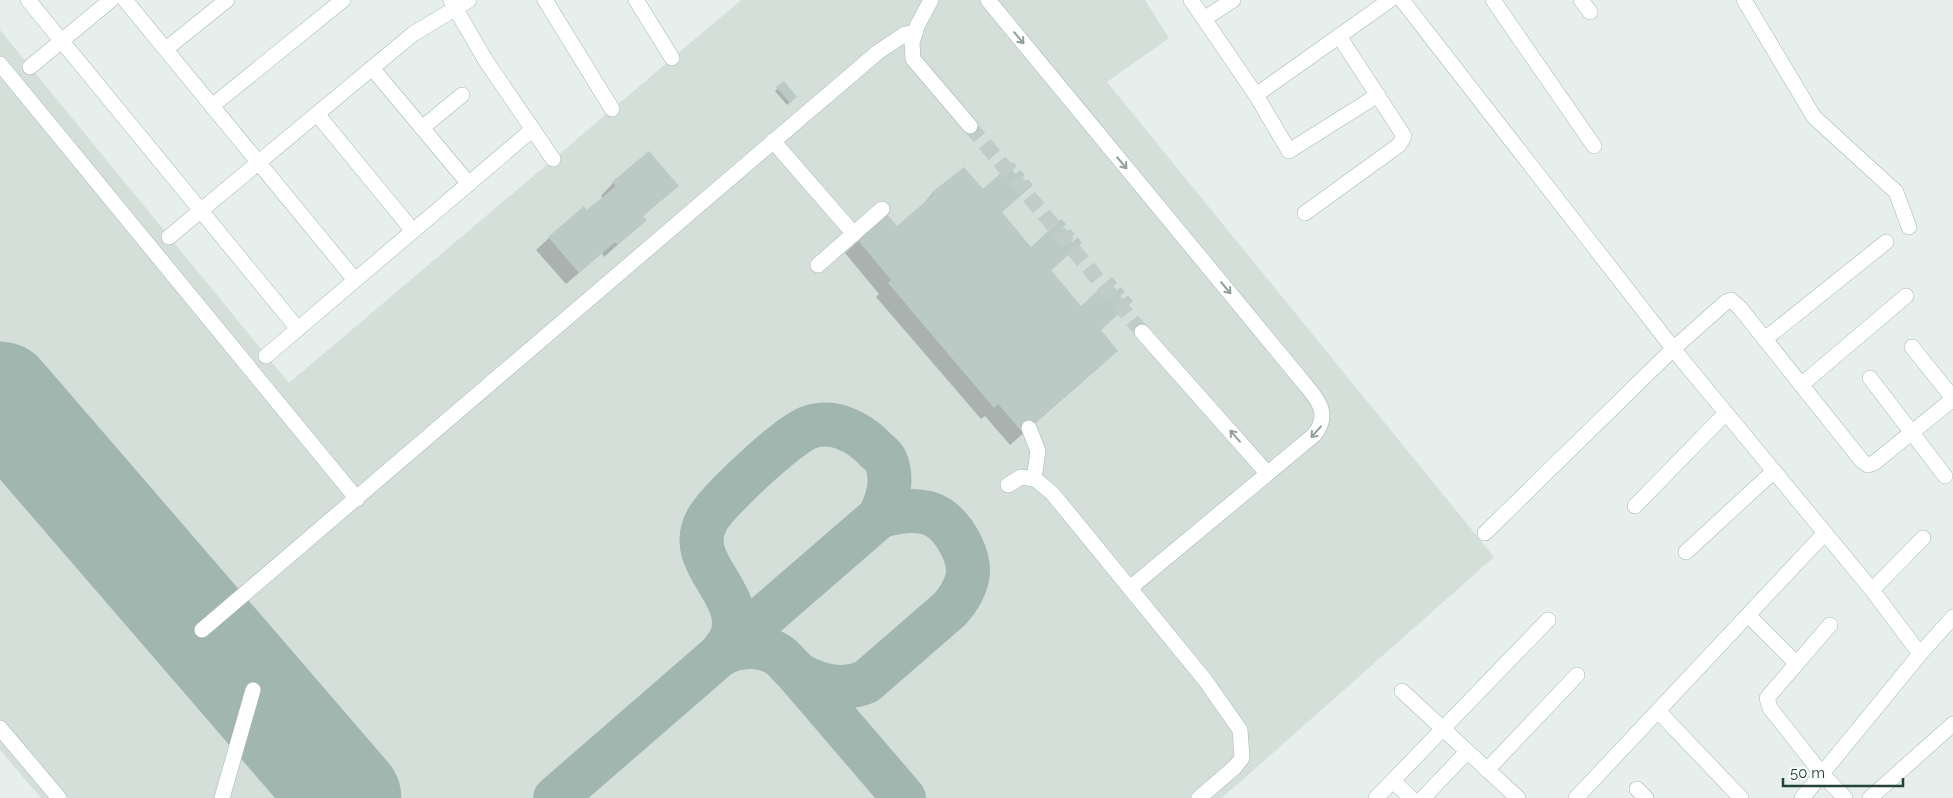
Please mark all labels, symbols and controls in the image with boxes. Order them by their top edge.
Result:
one-way arrow [1013,31,1024,44]
one-way arrow [1117,156,1128,169]
one-way arrow [1220,282,1231,295]
one-way arrow [1310,425,1322,438]
one-way arrow [1229,430,1240,443]
scale bar [1783,756,1903,788]
text: 50 m [1790,764,1825,782]

